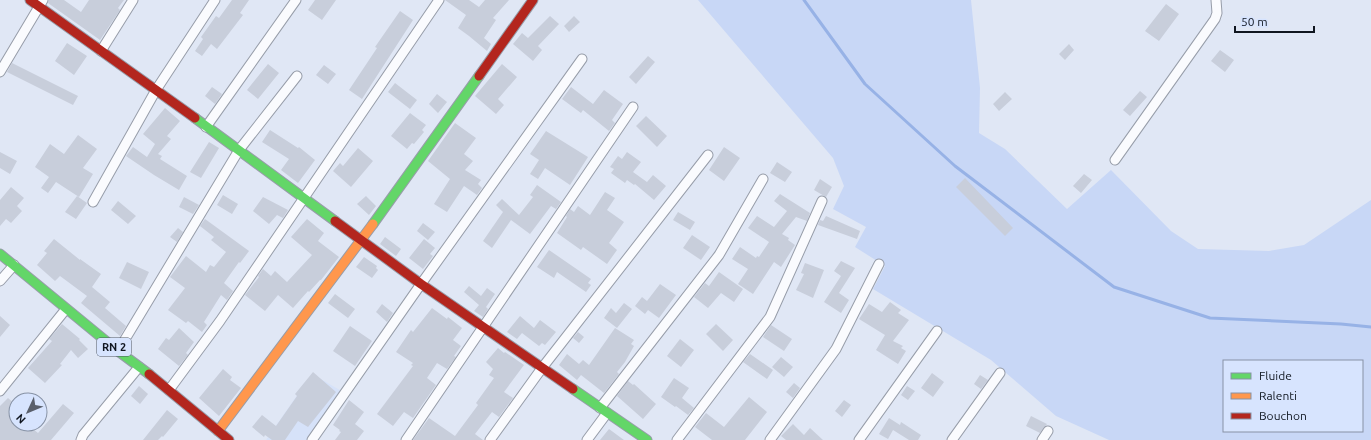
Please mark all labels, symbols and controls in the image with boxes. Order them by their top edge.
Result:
scale bar [1235,8,1314,34]
text: 50 m [1241,15,1268,28]
road number: RN 2 [97,338,131,356]
legend [1223,360,1363,432]
text: Fluide [1259,369,1292,382]
text: Ralenti [1259,389,1297,402]
north arrow [8,392,48,432]
text: Bouchon [1259,409,1307,422]
text: N [14,412,28,426]

